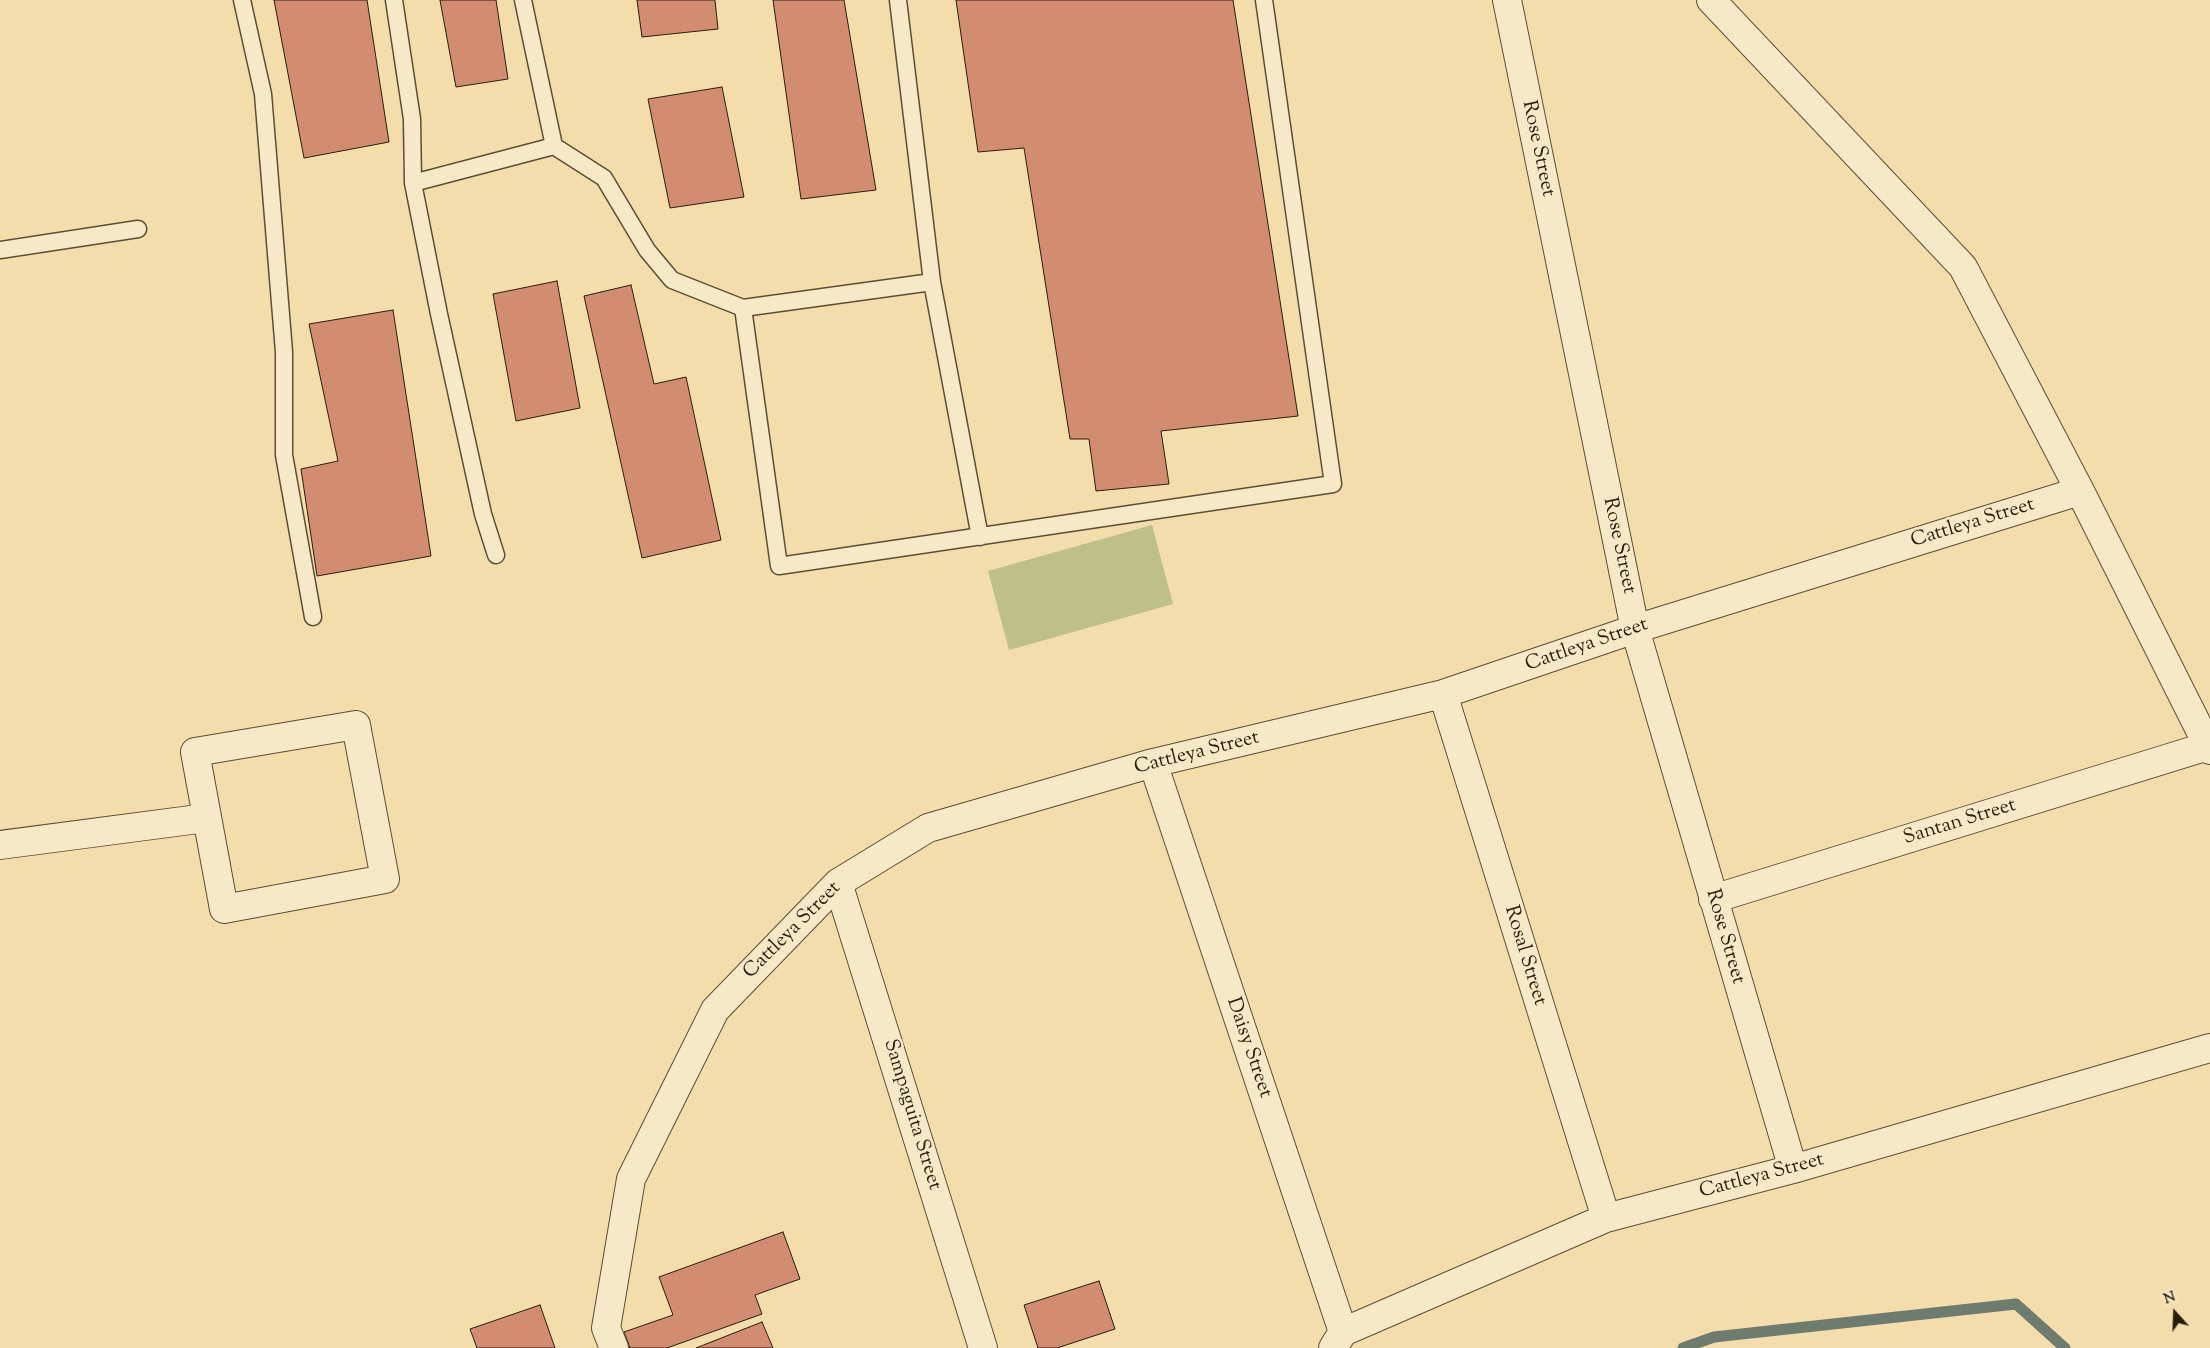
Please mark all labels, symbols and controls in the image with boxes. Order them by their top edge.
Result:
street label: Rose Street [1515,99,1559,199]
street label: Cattleya Street [1908,494,2038,554]
street label: Rose Street [1596,496,1640,596]
street label: Cattleya Street [1523,614,1651,678]
street label: Cattleya Street [1132,727,1262,781]
street label: Santan Street [1901,794,2019,852]
street label: Cattleya Street [739,877,847,985]
street label: Rose Street [1699,887,1749,987]
street label: Rosal Street [1497,903,1551,1009]
street label: Daisy Street [1220,995,1276,1101]
street label: Sampaguita Street [877,1037,945,1193]
street label: Cattleya Street [1697,1149,1827,1205]
north arrow [2150,1288,2200,1338]
text: N [2161,1288,2179,1310]

